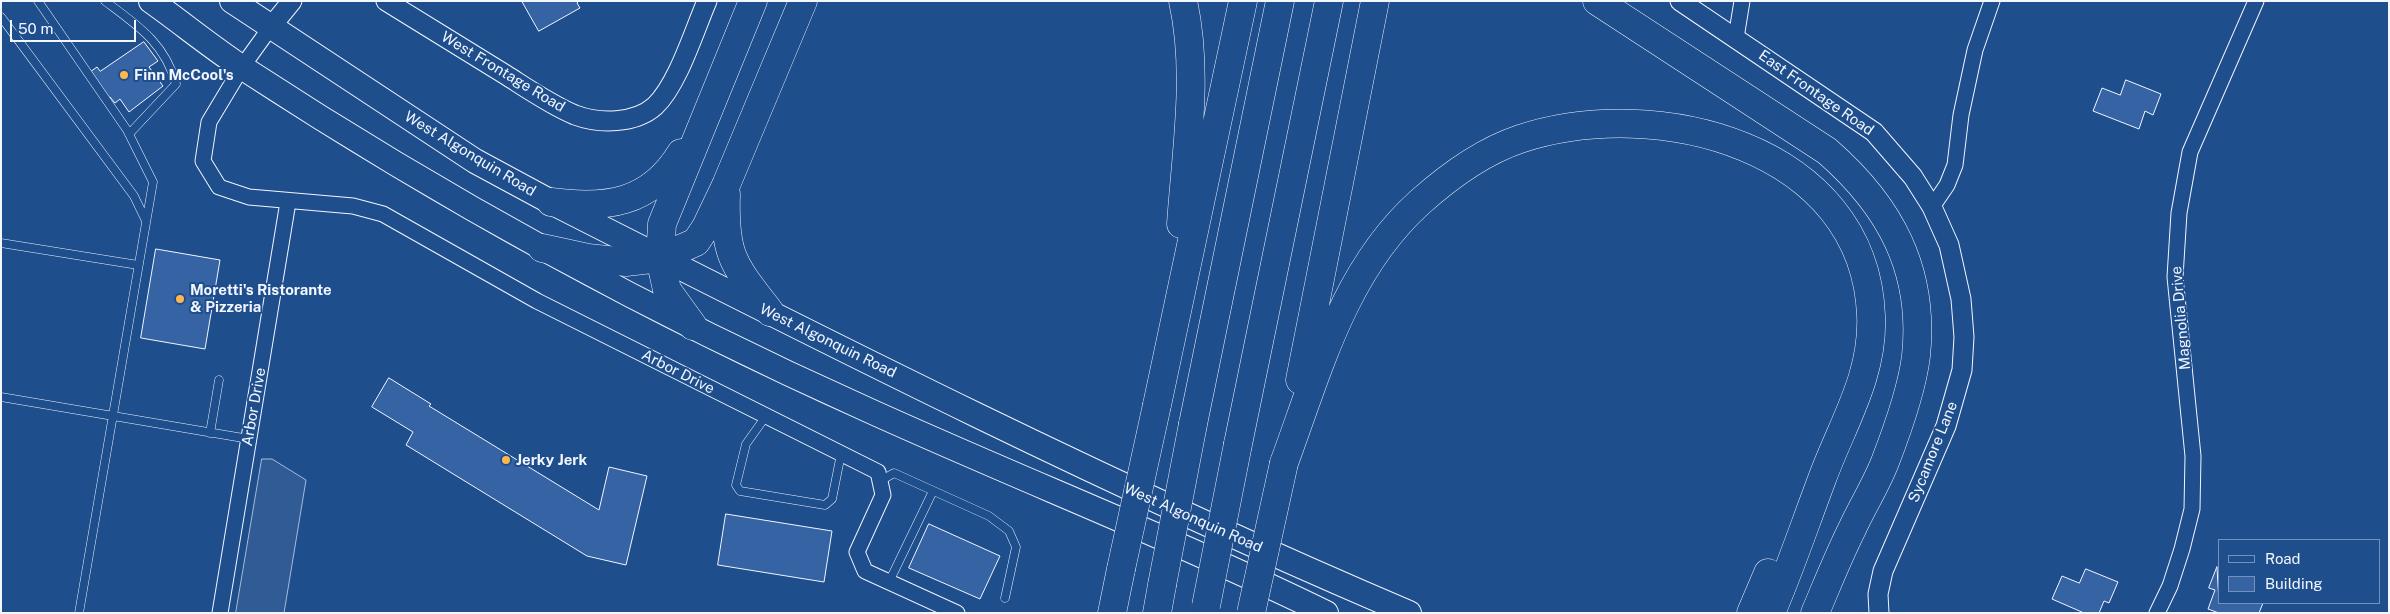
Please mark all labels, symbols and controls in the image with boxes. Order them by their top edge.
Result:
scale bar [12,10,139,42]
text: 50 m [18,20,53,37]
street label: West Frontage Road [438,28,568,116]
street label: East Frontage Road [1755,46,1877,140]
place label: Finn McCool's [134,66,234,84]
marker: Finn McCool's [118,69,130,81]
street label: West Algonquin Road [401,108,539,200]
street label: Magnolia Drive [2168,265,2194,371]
place label: Moretti's Ristorante & Pizzeria [190,281,332,316]
marker: Moretti's Ristorante & Pizzeria [174,293,186,305]
street label: West Algonquin Road [757,300,899,382]
street label: Arbor Drive [639,346,717,398]
street label: Arbor Drive [238,366,270,448]
street label: Sycamore Lane [1905,399,1961,505]
place label: Jerky Jerk [516,451,587,469]
marker: Jerky Jerk [500,454,512,466]
street label: West Algonquin Road [1121,479,1265,557]
legend [2218,539,2380,604]
text: Road [2265,550,2301,567]
text: Building [2265,575,2323,592]

